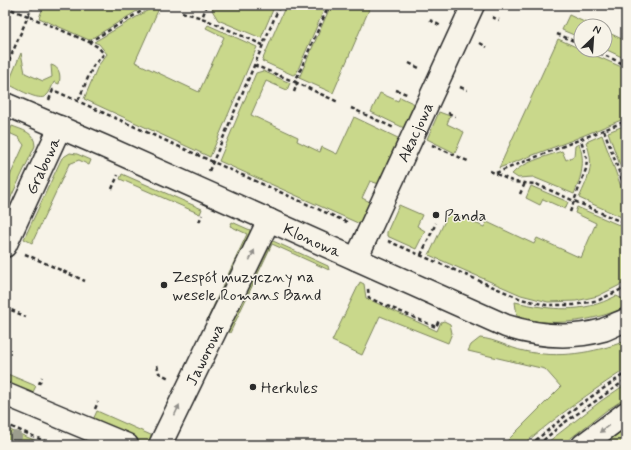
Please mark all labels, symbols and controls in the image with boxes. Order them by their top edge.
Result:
north arrow [573,18,613,58]
text: N [591,22,603,38]
street label: Akacjowa [393,99,439,166]
street label: Grabowa [21,133,66,198]
place label: Panda [444,206,487,227]
marker: Panda [431,210,441,220]
street label: Klonowa [280,219,344,263]
one-way arrow [249,250,255,261]
place label: Zespół muzyczny na wesele Romans Band [172,267,321,306]
marker: Zespół muzyczny na wesele Romans Band [159,280,169,290]
street label: Jaworowa [181,320,229,389]
place label: Herkules [261,378,318,399]
marker: Herkules [248,382,258,392]
one-way arrow [174,404,180,416]
one-way arrow [599,425,609,433]

